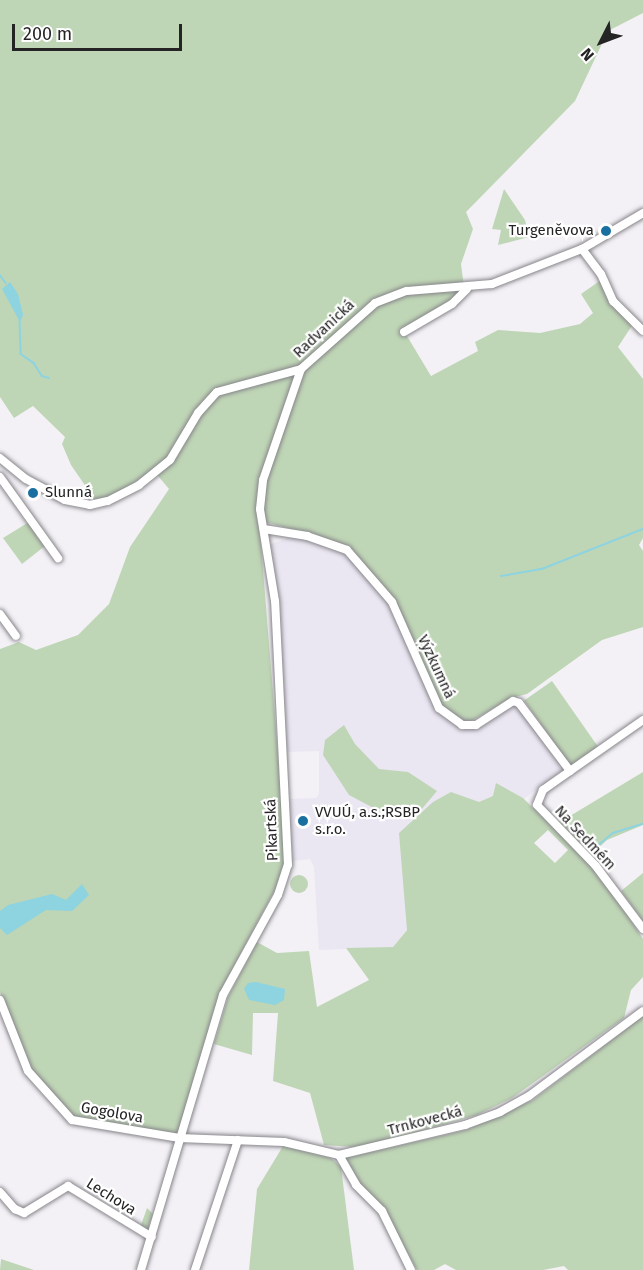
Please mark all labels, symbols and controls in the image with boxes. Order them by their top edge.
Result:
scale bar [15,12,184,50]
north arrow [571,12,631,72]
text: 200 m [23,23,72,45]
text: N [577,44,598,65]
place label: Turgeněvova [509,222,594,240]
marker: Turgeněvova [599,224,613,238]
street label: Radvanická [290,296,358,362]
place label: Slunná [45,484,92,502]
marker: Slunná [26,486,40,500]
street label: Výzkumná [413,632,459,702]
street label: Pikartská [262,799,282,861]
street label: Na Sedmém [551,802,619,874]
place label: VVUÚ, a.s.;RSBP s.r.o. [315,803,420,838]
marker: VVUÚ, a.s.;RSBP s.r.o. [296,814,310,828]
street label: Gogolova [79,1099,145,1127]
street label: Trnkovecká [386,1102,464,1140]
street label: Lechova [83,1175,139,1219]

